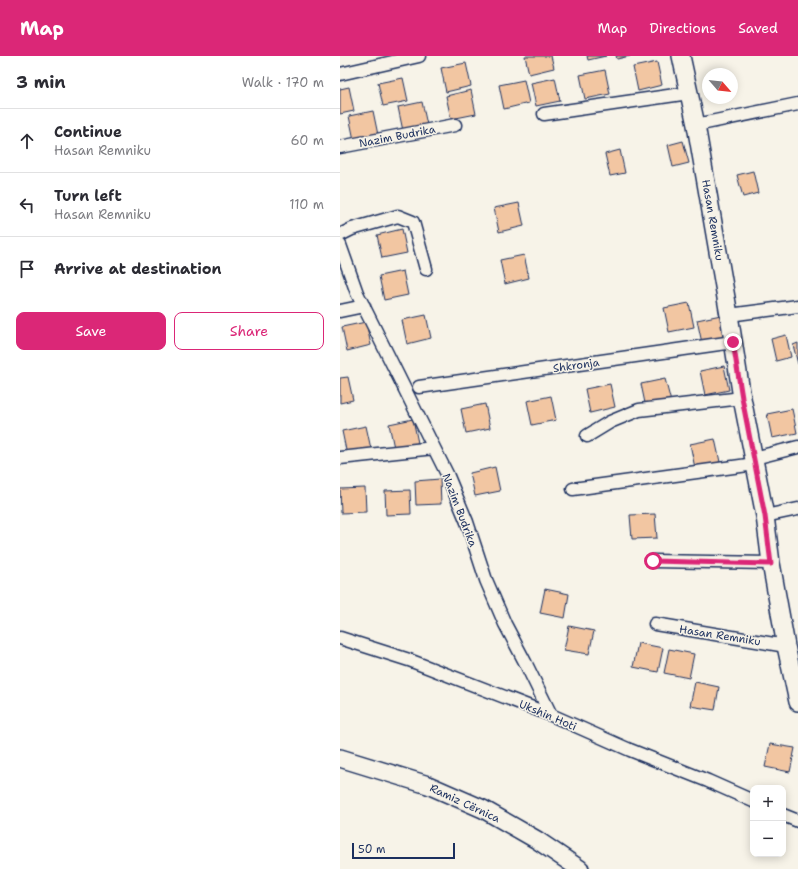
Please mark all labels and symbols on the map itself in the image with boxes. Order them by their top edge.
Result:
north arrow [702,68,738,104]
street label: Nazim Budrika [358,122,437,151]
street label: Hasan Remniku [698,178,727,262]
route end [724,333,742,351]
street label: Shkronja [552,355,600,376]
street label: Nazim Budrika [439,471,481,549]
route start [644,552,662,570]
street label: Hasan Remniku [678,622,762,649]
street label: Ukshin Hoti [517,697,579,734]
street label: Ramiz Cërnica [427,781,503,826]
scale bar [352,841,455,860]

